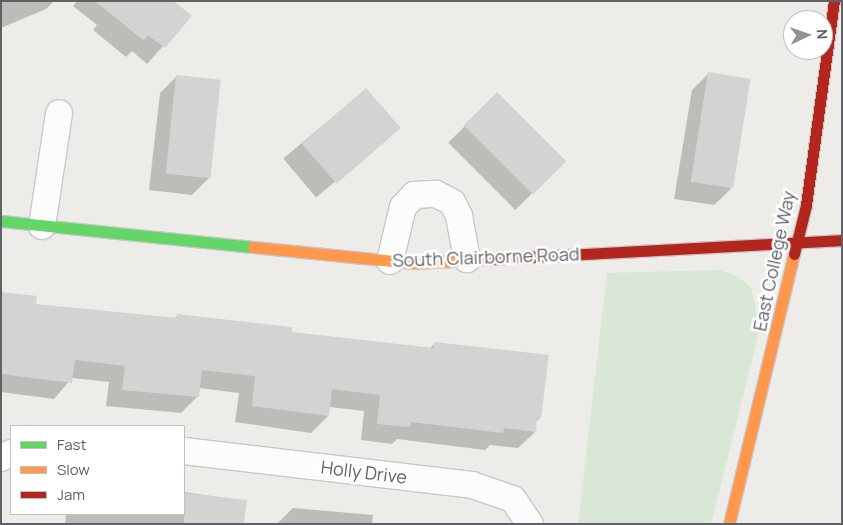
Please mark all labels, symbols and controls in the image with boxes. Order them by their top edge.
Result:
north arrow [783,10,833,60]
text: N [813,29,832,40]
street label: East College Way [749,189,799,333]
street label: South Clairborne Road [392,243,580,271]
legend [10,425,185,515]
text: Fast [57,434,86,455]
street label: Holly Drive [320,456,408,488]
text: Slow [57,459,90,480]
text: Jam [57,484,85,505]

